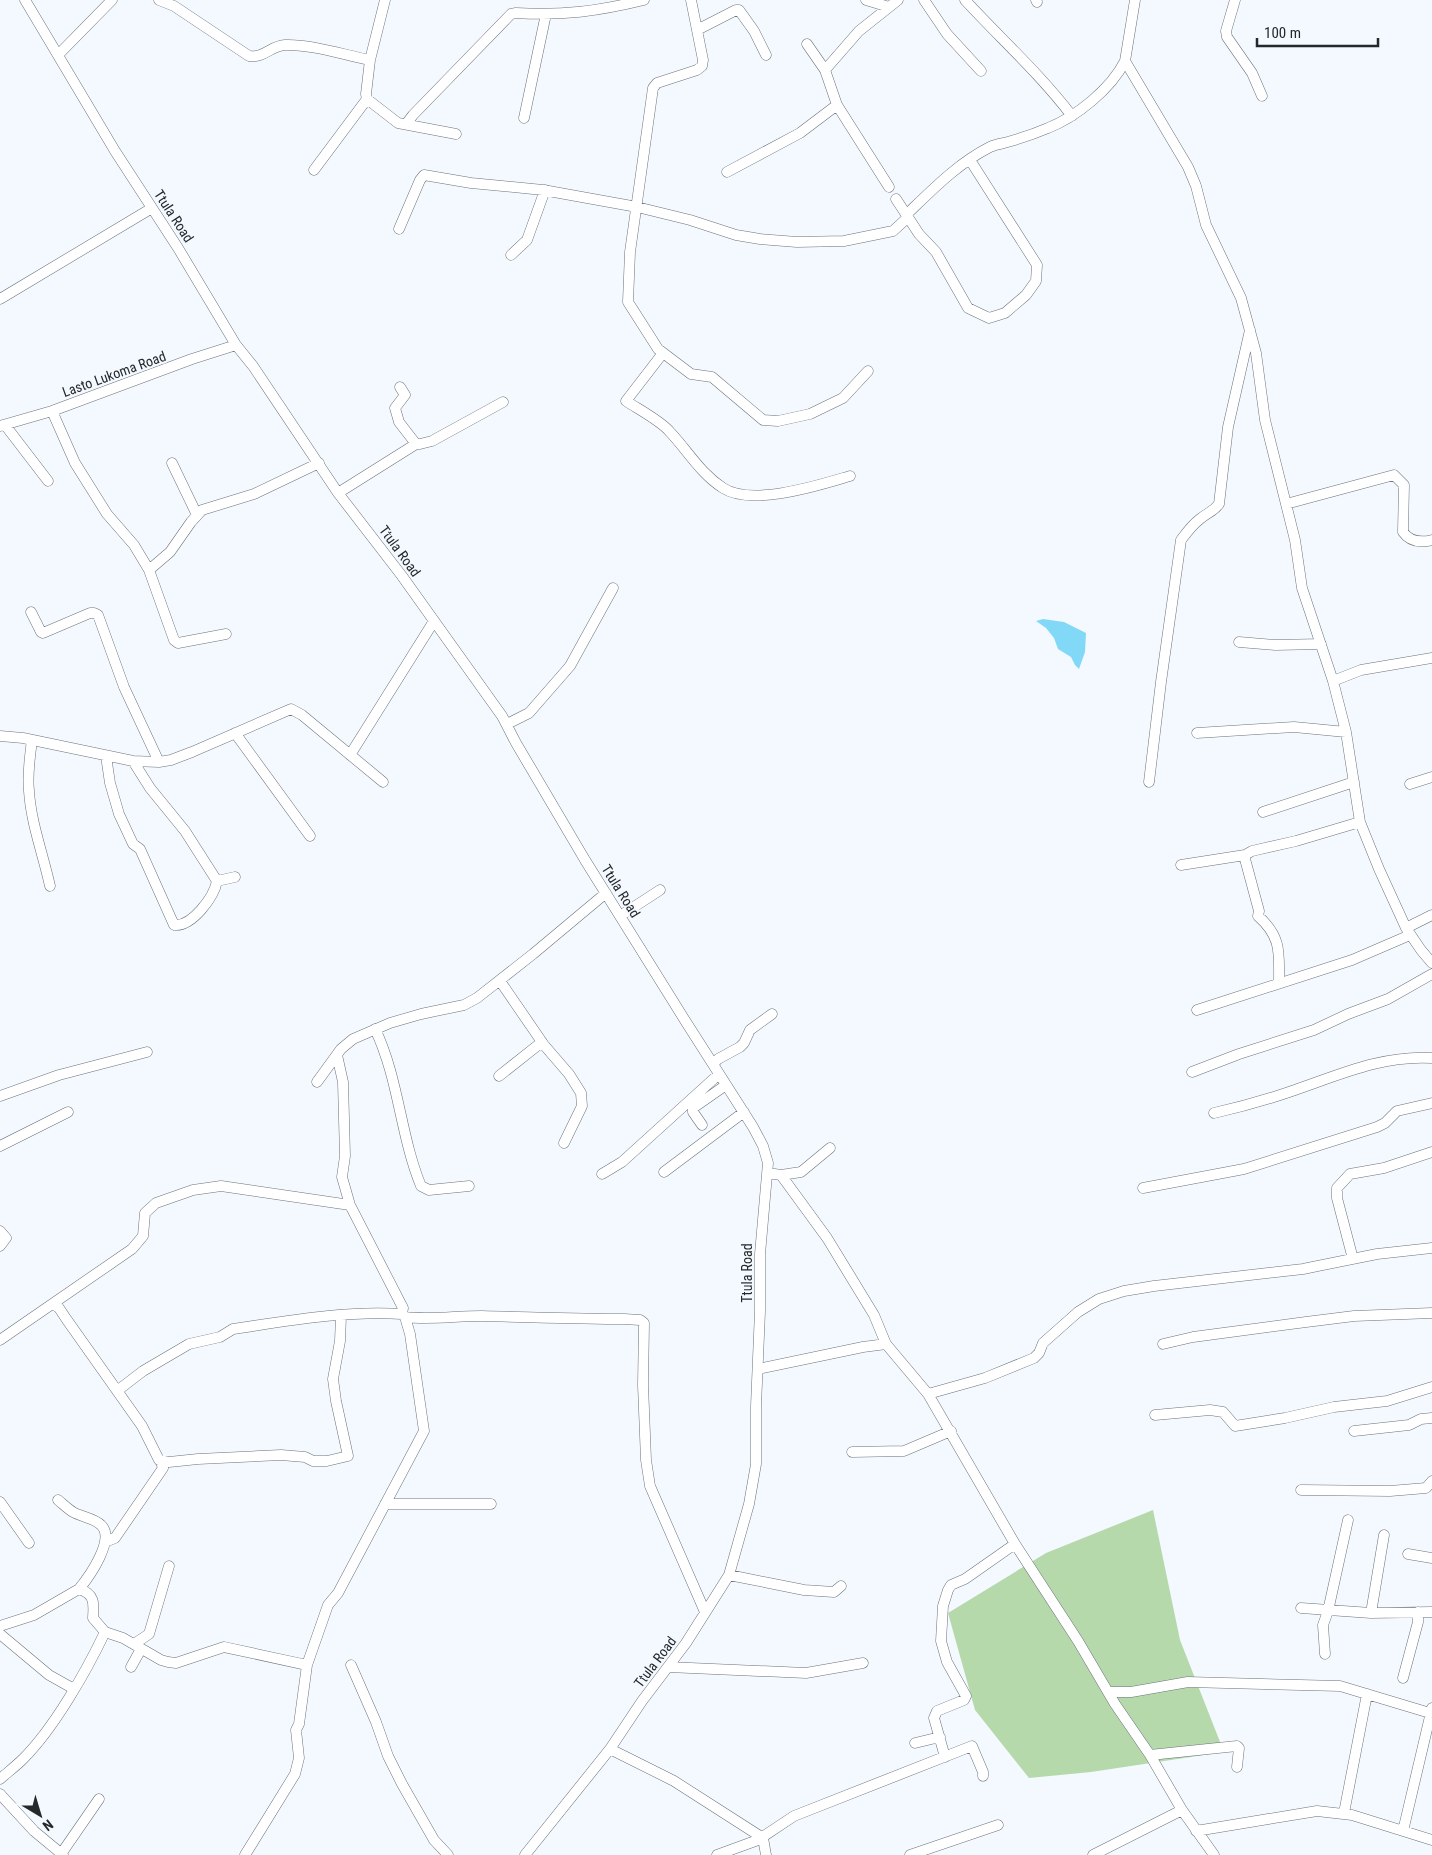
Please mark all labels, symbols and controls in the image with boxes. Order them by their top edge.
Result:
scale bar [1257,15,1378,47]
text: 100 m [1264,24,1301,42]
street label: Ttula Road [151,187,197,245]
street label: Lasto Lukoma Road [60,348,168,400]
street label: Ttula Road [376,522,424,580]
street label: Ttula Road [598,862,644,920]
street label: Ttula Road [739,1243,755,1303]
street label: Ttula Road [631,1633,679,1691]
north arrow [15,1790,65,1840]
text: N [40,1816,56,1834]

